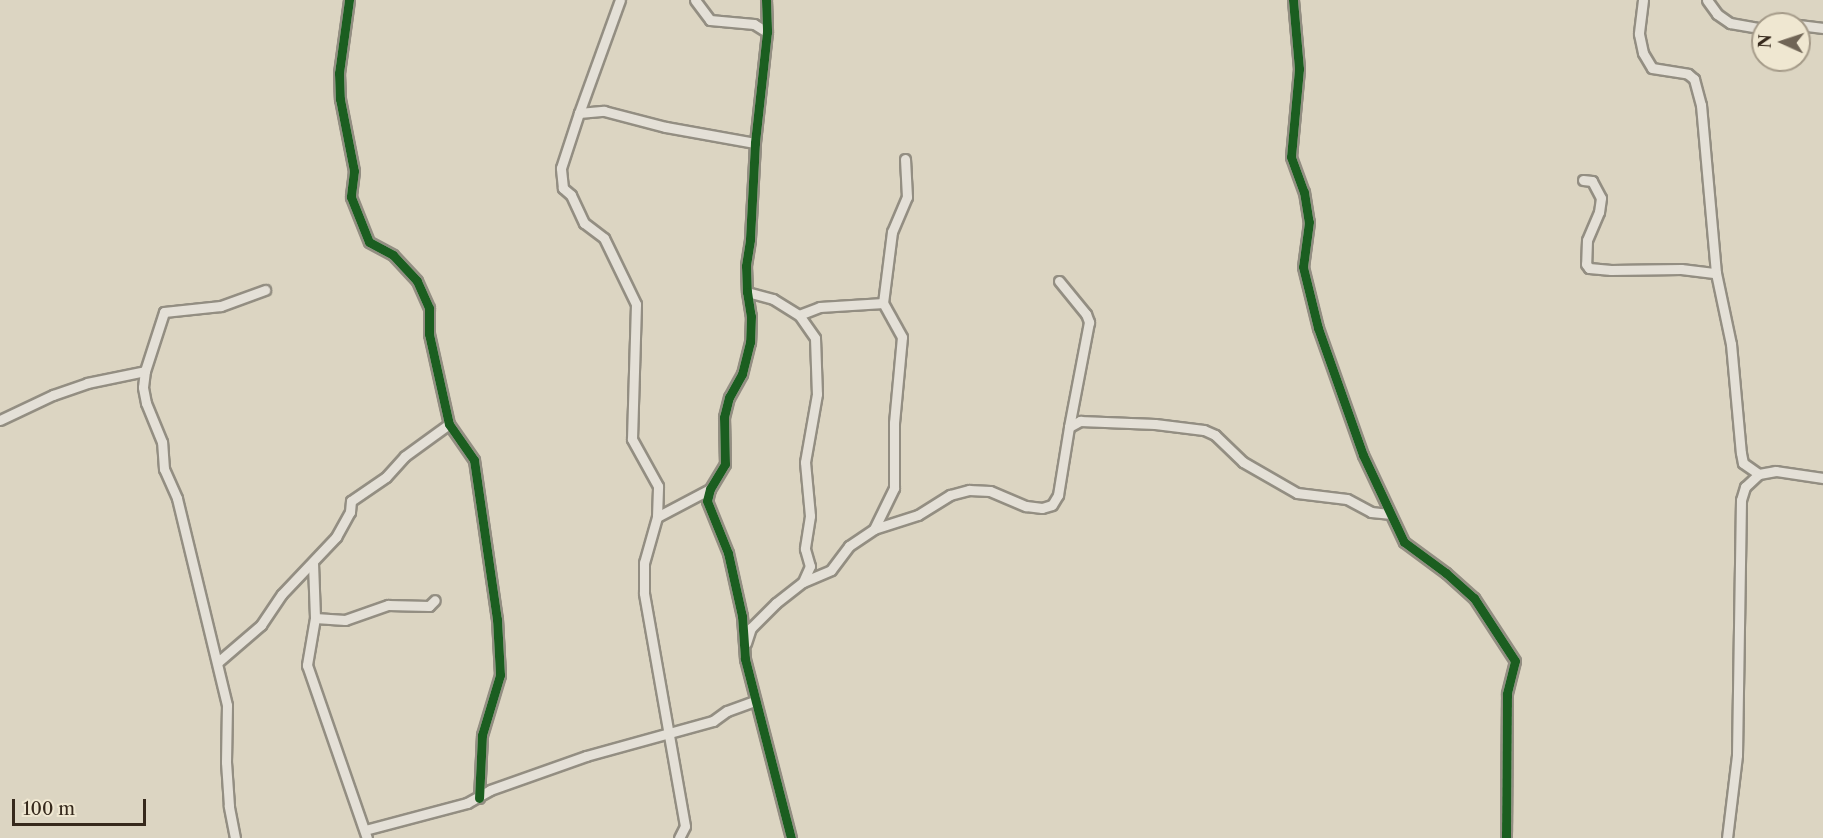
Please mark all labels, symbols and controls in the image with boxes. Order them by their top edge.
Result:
north arrow [1751,12,1811,72]
text: N [1755,34,1775,49]
scale bar [15,787,148,825]
text: 100 m [23,798,75,820]

